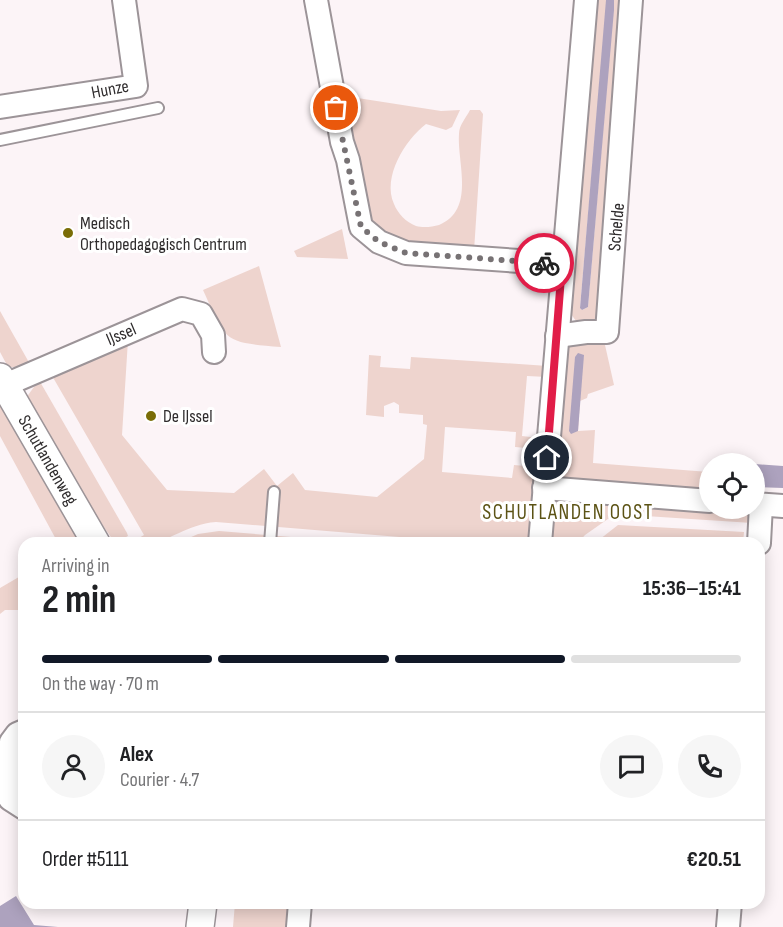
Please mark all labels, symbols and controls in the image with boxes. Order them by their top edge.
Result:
street label: Hunze [90,76,131,103]
pin [310,82,361,133]
icon: bag [319,91,352,124]
street label: Schelde [604,202,629,252]
place label: Medisch Orthopedagogisch Centrum [80,213,247,255]
marker: Medisch Orthopedagogisch Centrum [61,226,75,240]
courier [514,233,574,293]
icon: bike [528,247,561,280]
street label: IJssel [103,319,139,350]
place label: De IJssel [163,406,213,427]
marker: De IJssel [144,409,158,423]
street label: Schutlandenweg [13,411,82,509]
pin [521,432,572,483]
icon: home [530,441,563,474]
map controls [699,453,765,519]
button: locate [699,453,765,519]
district label: SCHUTLANDEN OOST [482,500,654,525]
text: Arriving in [42,554,110,578]
text: 15:36–15:41 [643,575,741,602]
text: 2 min [42,577,116,624]
text: On the way · 70 m [42,672,159,696]
button: person [42,735,105,798]
button: chat [600,735,663,798]
button: phone [678,735,741,798]
text: Alex [120,741,153,768]
text: Courier · 4.7 [120,768,199,792]
text: Order #5111 [42,846,129,873]
text: €20.51 [687,846,741,873]

